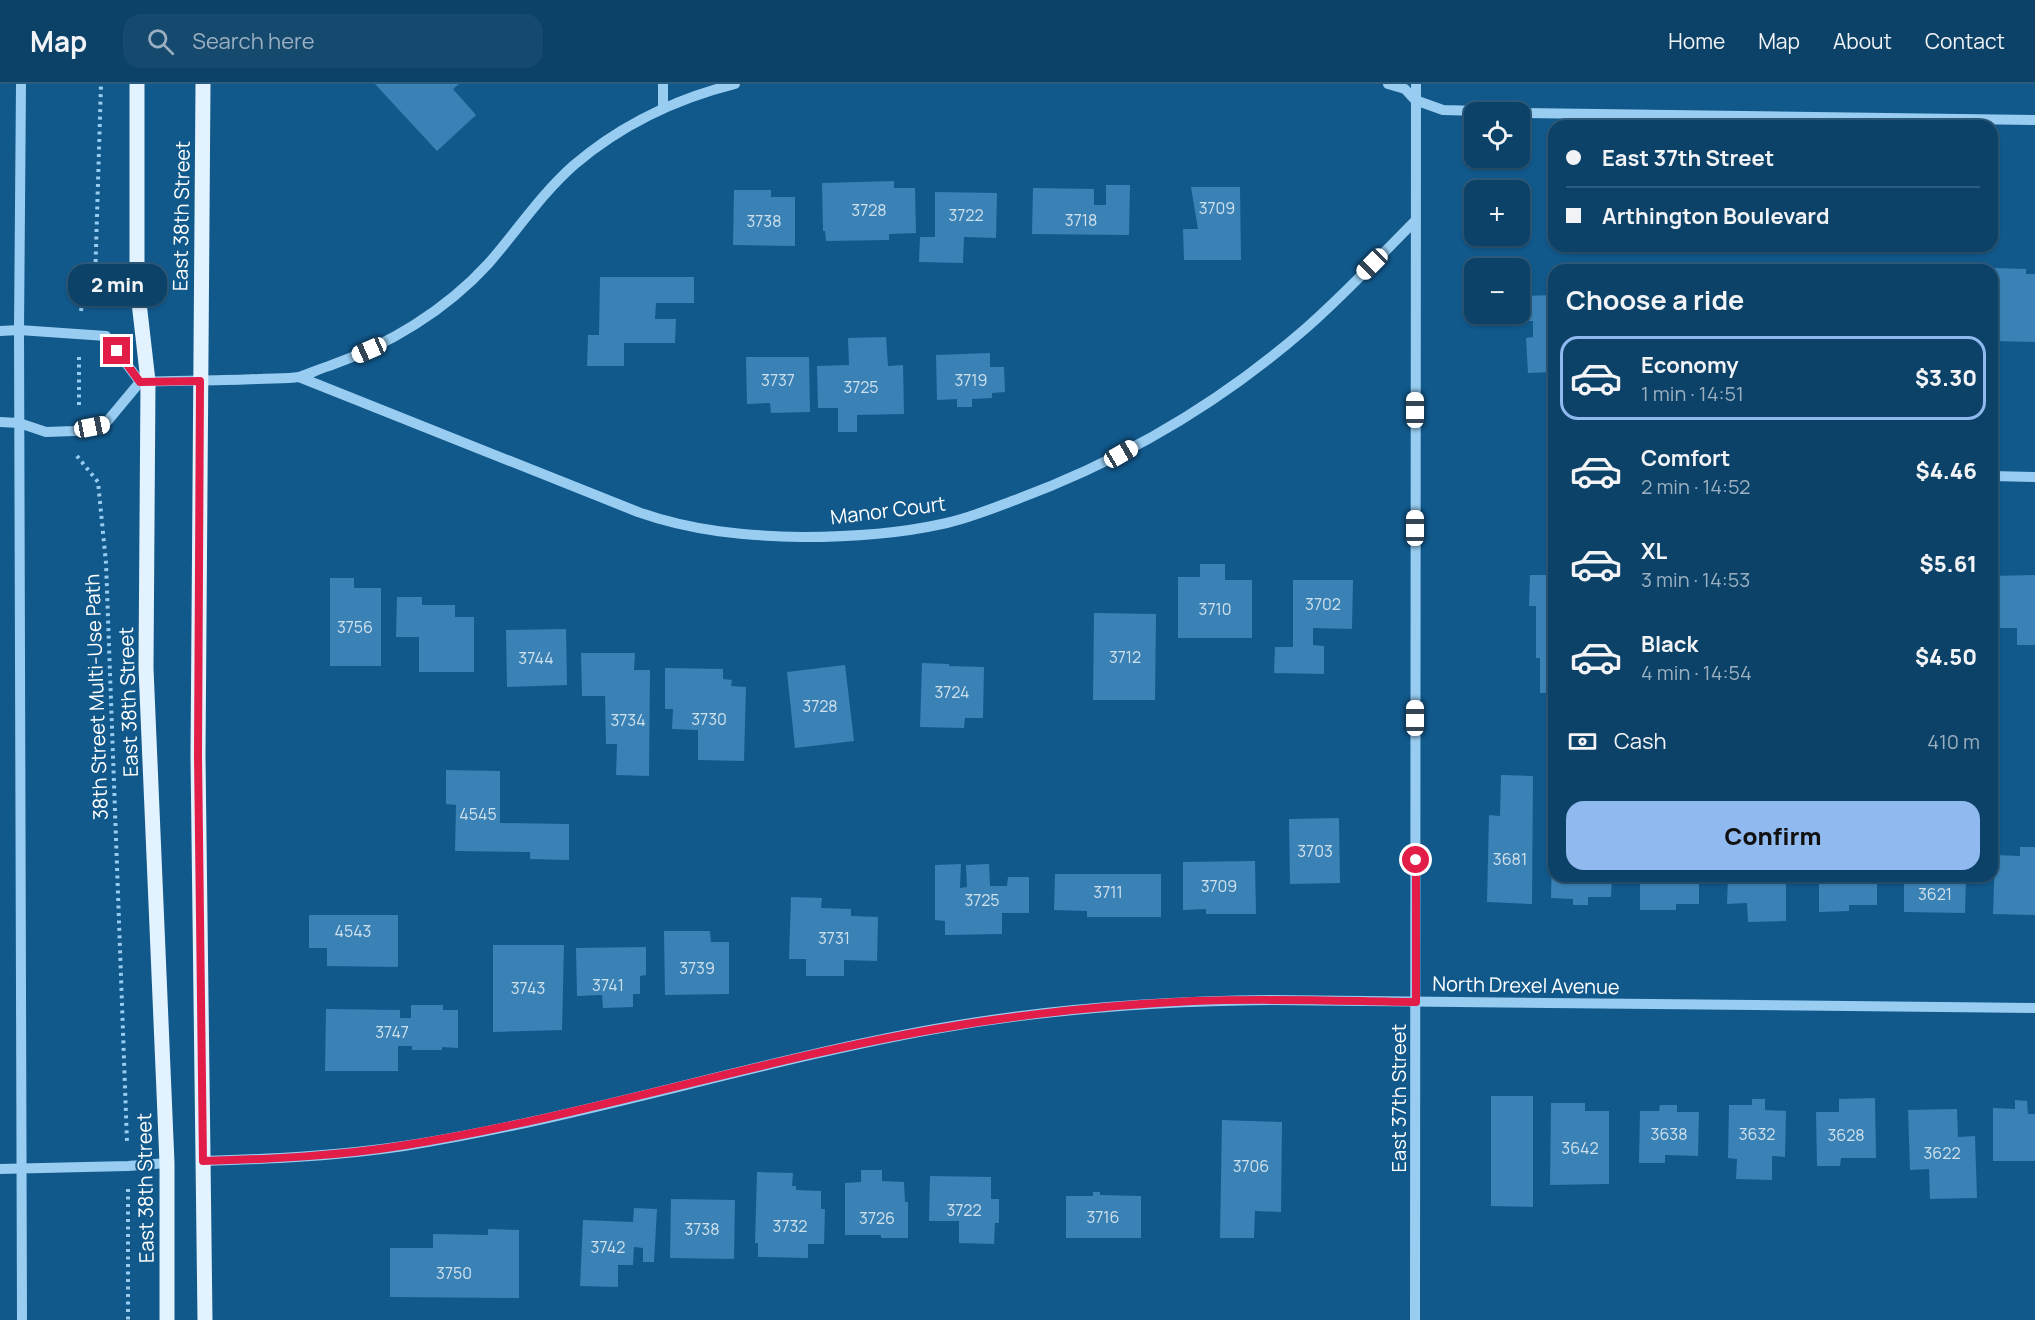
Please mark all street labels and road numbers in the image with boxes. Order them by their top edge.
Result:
street label: East 38th Street [166,141,196,291]
street label: Manor Court [829,490,947,530]
street label: 38th Street Multi-Use Path [78,573,114,821]
street label: East 38th Street [112,626,144,778]
street label: North Drexel Avenue [1432,970,1620,1000]
street label: East 37th Street [1385,1024,1412,1172]
street label: East 38th Street [130,1113,160,1263]

